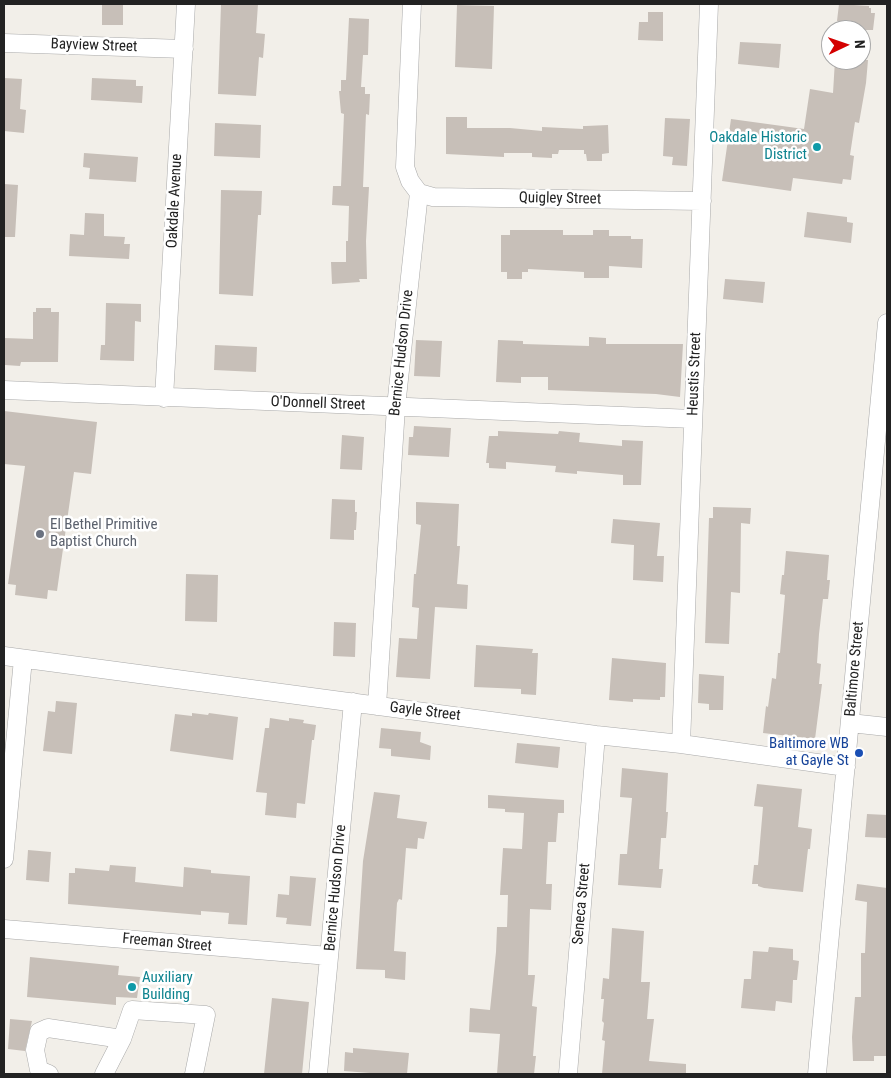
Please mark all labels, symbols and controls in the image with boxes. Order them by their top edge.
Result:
north arrow [821,20,871,70]
street label: Bayview Street [50,35,138,57]
text: N [852,40,868,49]
place label: Oakdale Historic District [709,129,807,164]
marker: Oakdale Historic District [811,141,823,153]
street label: Oakdale Avenue [164,153,186,249]
street label: Quigley Street [519,189,601,209]
street label: Bernice Hudson Drive [386,289,418,417]
street label: Heustis Street [685,332,705,416]
street label: O'Donnell Street [270,393,366,415]
place label: El Bethel Primitive Baptist Church [50,516,157,551]
marker: El Bethel Primitive Baptist Church [34,528,46,540]
street label: Baltimore Street [842,621,868,717]
street label: Gayle Street [389,699,461,725]
place label: Baltimore WB at Gayle St [769,735,849,770]
marker: Baltimore WB at Gayle St [853,747,865,759]
street label: Bernice Hudson Drive [322,824,350,952]
street label: Seneca Street [569,862,595,946]
street label: Freeman Street [121,930,213,956]
place label: Auxiliary Building [142,969,193,1004]
marker: Auxiliary Building [126,981,138,993]

